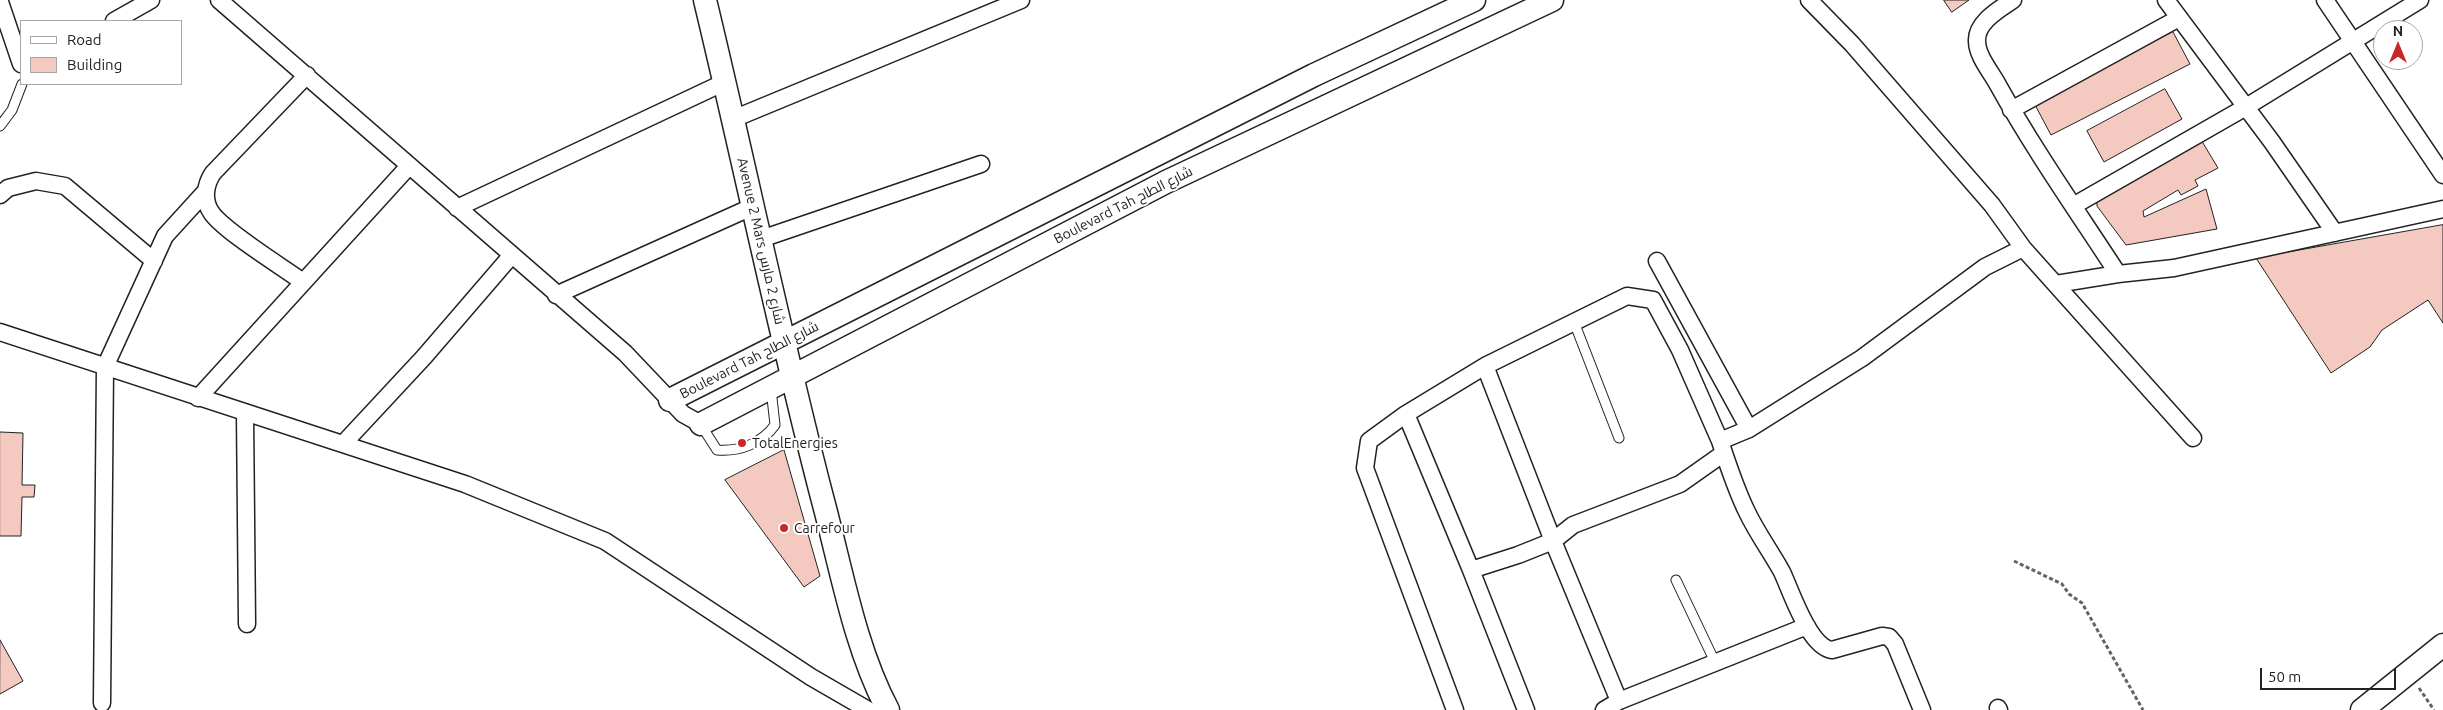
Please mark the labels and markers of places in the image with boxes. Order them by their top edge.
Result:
place label: TotalEnergies [752,435,838,451]
marker: TotalEnergies [736,437,748,449]
place label: Carrefour [794,520,855,536]
marker: Carrefour [778,522,790,534]

